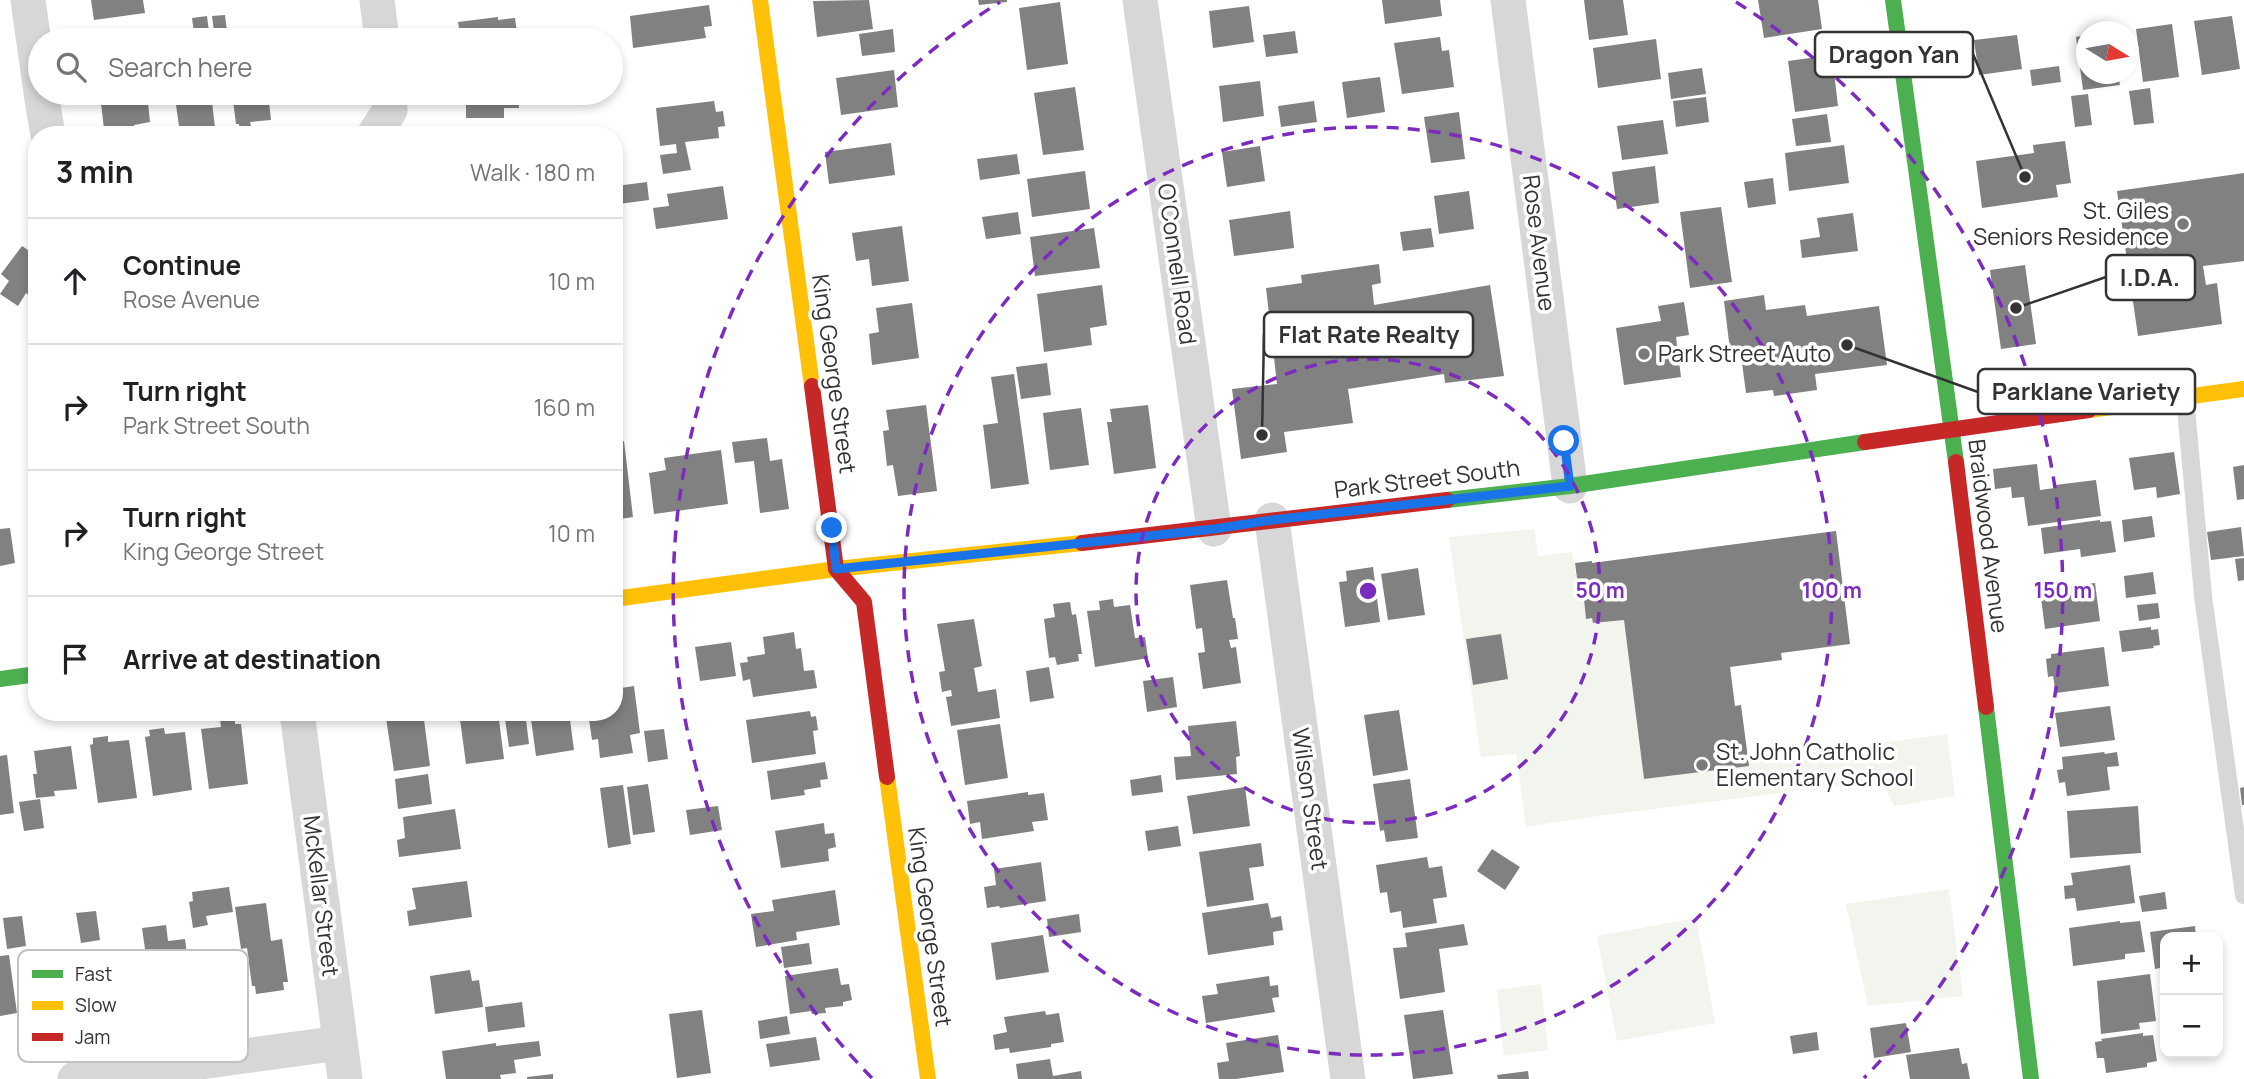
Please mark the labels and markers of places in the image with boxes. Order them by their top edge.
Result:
callout: Dragon Yan [1815,32,1973,77]
place label: St. Giles Seniors Residence [1973,194,2169,252]
marker: St. Giles Seniors Residence [2175,216,2191,232]
callout: I.D.A. [2106,255,2195,300]
callout: Flat Rate Realty [1264,312,1473,357]
place label: Park Street Auto [1658,337,1831,369]
marker: Park Street Auto [1636,346,1652,362]
callout: Parklane Variety [1978,369,2195,414]
centre of rings [1356,579,1380,603]
place label: St. John Catholic Elementary School [1716,735,1914,793]
marker: St. John Catholic Elementary School [1694,757,1710,773]

